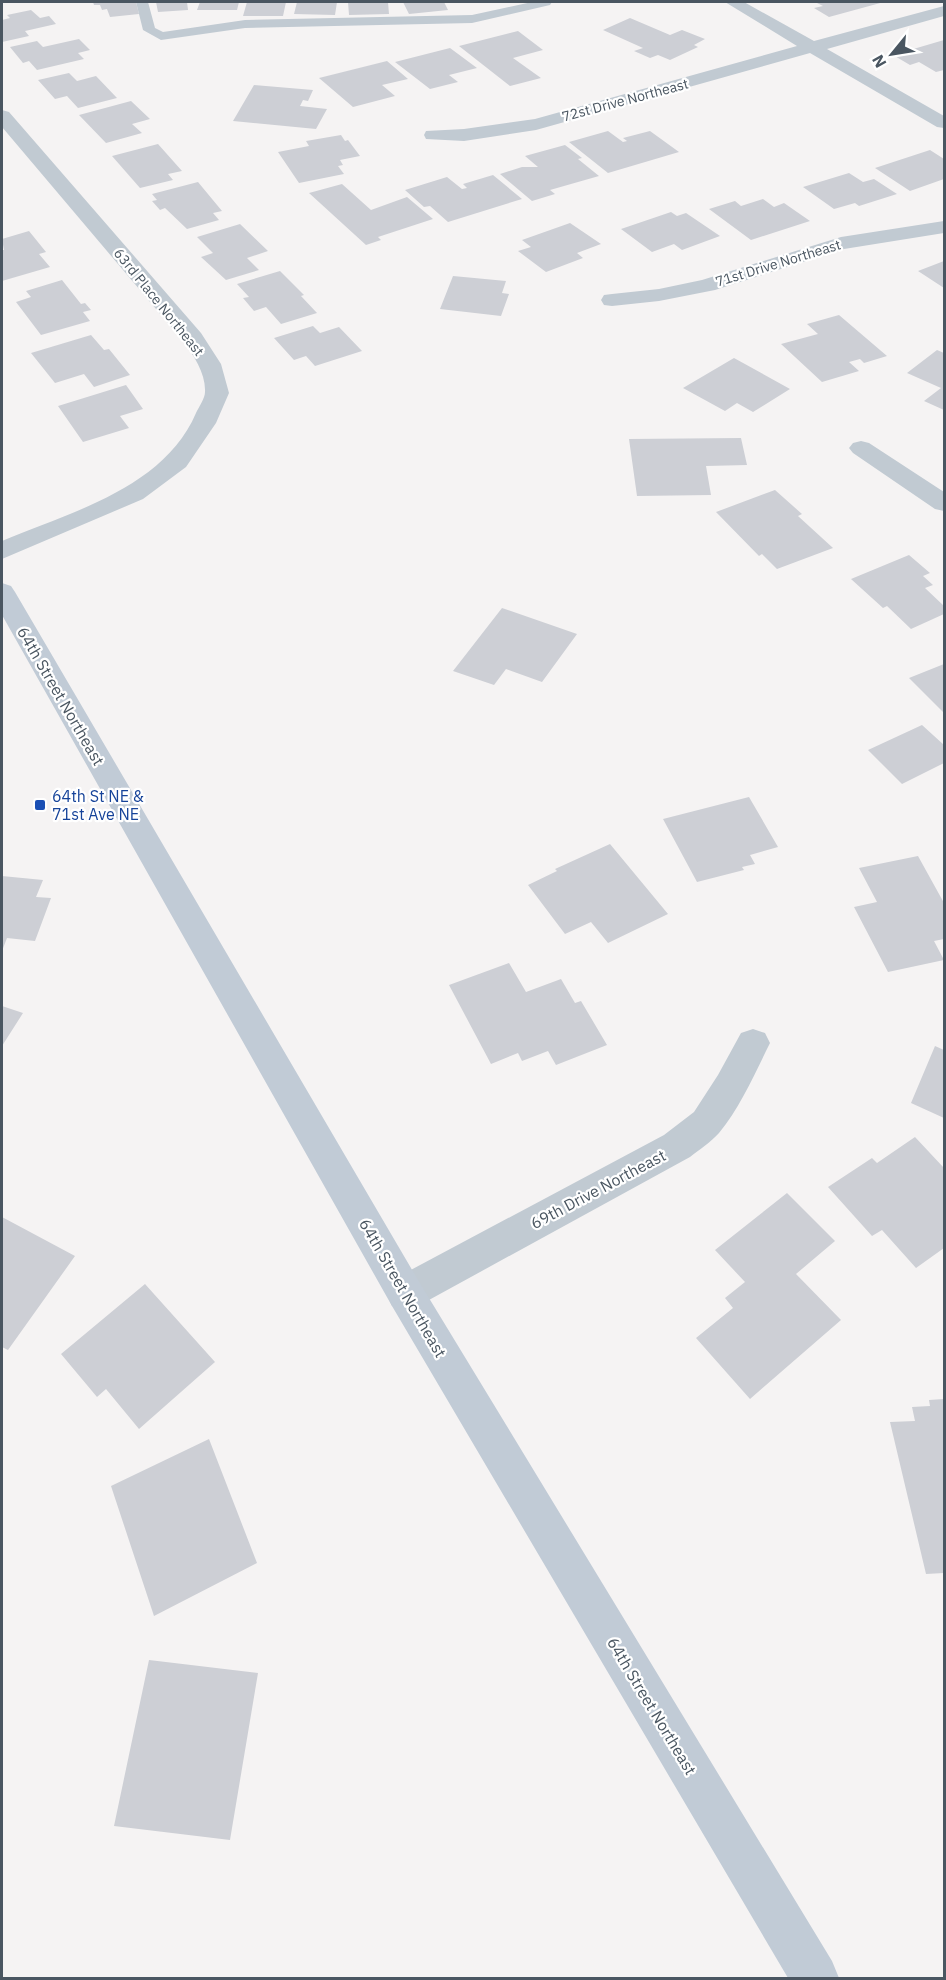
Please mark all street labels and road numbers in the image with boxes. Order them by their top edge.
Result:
street label: 72st Drive Northeast [560,74,690,126]
street label: 71st Drive Northeast [713,235,843,291]
street label: 63rd Place Northeast [110,244,208,360]
street label: 64th Street Northeast [13,623,109,769]
street label: 69th Drive Northeast [527,1145,669,1233]
street label: 64th Street Northeast [355,1215,451,1361]
street label: 64th Street Northeast [603,1634,701,1778]

